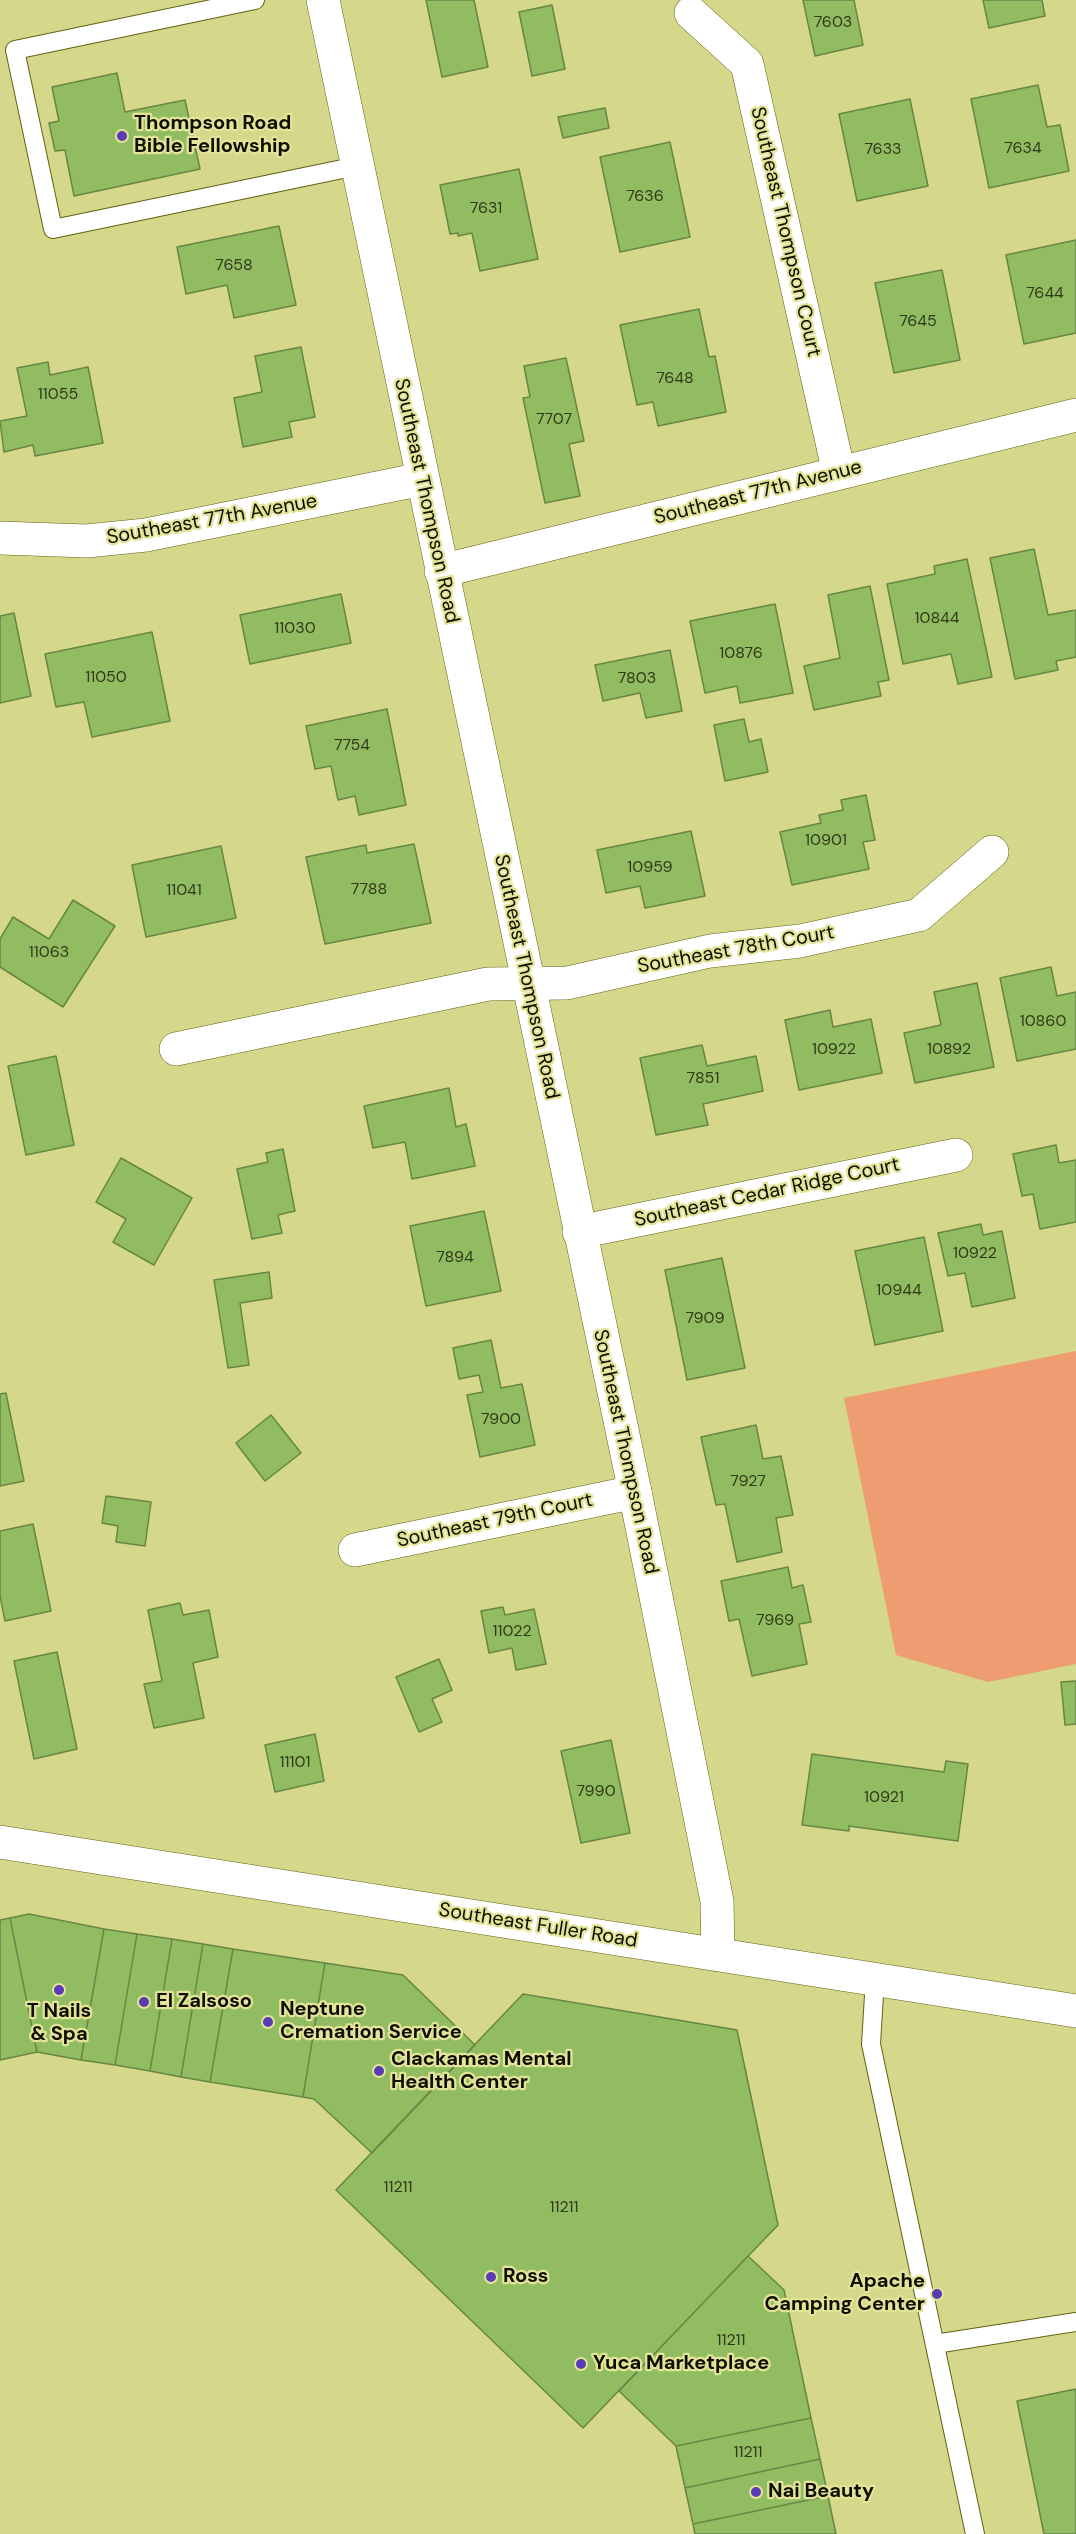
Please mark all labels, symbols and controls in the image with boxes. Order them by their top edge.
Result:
house number: 7603 [814,13,852,33]
street label: Southeast Thompson Court [745,105,825,359]
place label: Thompson Road Bible Fellowship [134,112,291,159]
marker: Thompson Road Bible Fellowship [115,129,129,143]
house number: 7634 [1004,139,1042,159]
house number: 7633 [864,140,902,160]
house number: 7636 [626,187,664,207]
house number: 7631 [470,199,502,219]
house number: 7658 [215,256,253,276]
house number: 7644 [1026,284,1064,304]
house number: 7645 [899,312,937,332]
house number: 7648 [656,369,694,389]
street label: Southeast Thompson Road [388,377,464,625]
house number: 11055 [38,385,78,405]
house number: 7707 [536,410,572,430]
street label: Southeast 77th Avenue [652,456,864,530]
street label: Southeast 77th Avenue [105,490,319,550]
house number: 10844 [914,609,960,629]
house number: 11030 [274,619,316,639]
house number: 10876 [719,644,763,664]
house number: 11050 [85,668,127,688]
house number: 7803 [618,669,656,689]
house number: 7754 [334,736,370,756]
house number: 10901 [805,831,847,851]
street label: Southeast Thompson Road [488,853,564,1101]
house number: 10959 [627,858,673,878]
house number: 7788 [351,880,387,900]
house number: 11041 [166,881,202,901]
street label: Southeast 78th Court [636,921,836,979]
house number: 11063 [29,943,69,963]
house number: 10860 [1020,1012,1066,1032]
house number: 10922 [812,1040,856,1060]
house number: 10892 [927,1040,971,1060]
house number: 7851 [687,1069,719,1089]
street label: Southeast Cedar Ridge Court [632,1153,902,1233]
house number: 10922 [953,1244,997,1264]
house number: 7894 [436,1248,474,1268]
house number: 10944 [876,1281,922,1301]
house number: 7909 [685,1309,725,1329]
street label: Southeast Thompson Road [587,1328,663,1576]
house number: 7900 [481,1410,521,1430]
house number: 7927 [730,1472,766,1492]
street label: Southeast 79th Court [395,1489,595,1553]
house number: 7969 [756,1611,794,1631]
house number: 11022 [492,1622,532,1642]
house number: 11101 [280,1753,310,1773]
house number: 7990 [576,1782,616,1802]
house number: 10921 [864,1788,904,1808]
street label: Southeast Fuller Road [437,1898,639,1954]
marker: T Nails & Spa [52,1983,66,1997]
place label: El Zalsoso [156,1990,252,2014]
marker: El Zalsoso [137,1995,151,2009]
place label: Neptune Cremation Service [280,1998,462,2045]
place label: T Nails & Spa [27,2000,91,2047]
marker: Neptune Cremation Service [261,2015,275,2029]
place label: Clackamas Mental Health Center [391,2048,572,2095]
marker: Clackamas Mental Health Center [372,2064,386,2078]
house number: 11211 [383,2178,413,2198]
house number: 11211 [549,2198,579,2218]
place label: Ross [503,2265,548,2289]
marker: Ross [484,2270,498,2284]
place label: Apache Camping Center [764,2270,925,2317]
marker: Apache Camping Center [930,2287,944,2301]
house number: 11211 [716,2331,746,2351]
place label: Yuca Marketplace [593,2352,769,2376]
marker: Yuca Marketplace [574,2357,588,2371]
house number: 11211 [733,2443,763,2463]
place label: Nai Beauty [768,2480,874,2504]
marker: Nai Beauty [749,2485,763,2499]

